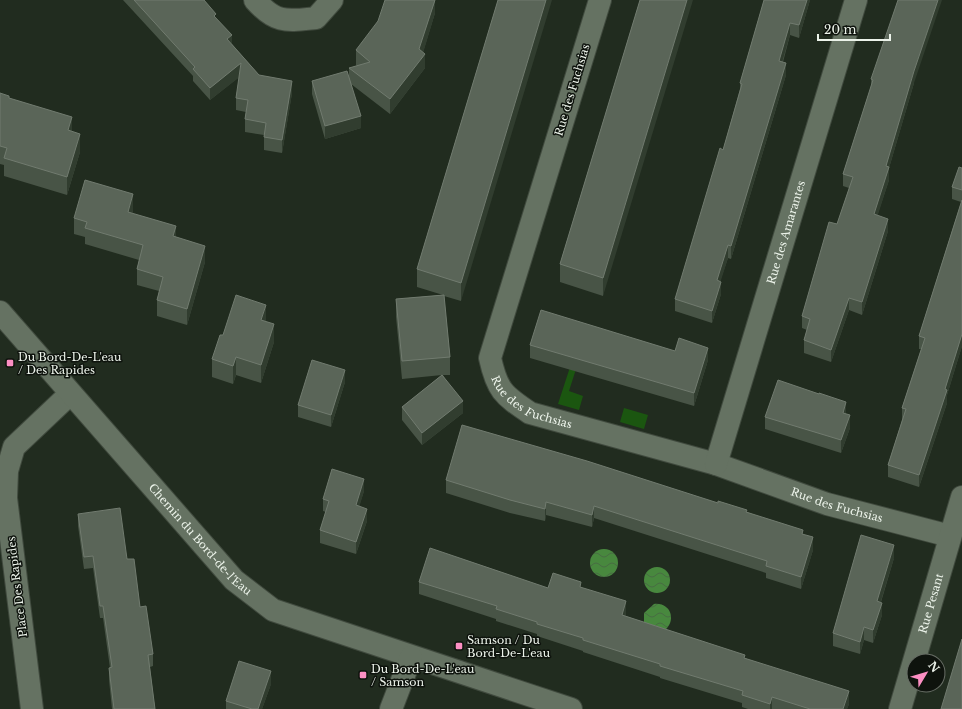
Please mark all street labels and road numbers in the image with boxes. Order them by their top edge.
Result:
street label: Rue des Fuchsias [551,42,593,138]
street label: Rue des Amarantes [764,179,808,286]
street label: Rue des Fuchsias [488,373,574,431]
street label: Chemin du Bord-de-l'Eau [146,480,255,598]
street label: Rue des Fuchsias [789,485,884,525]
street label: Place Des Rapides [4,536,30,638]
street label: Rue Pesant [915,571,947,635]

